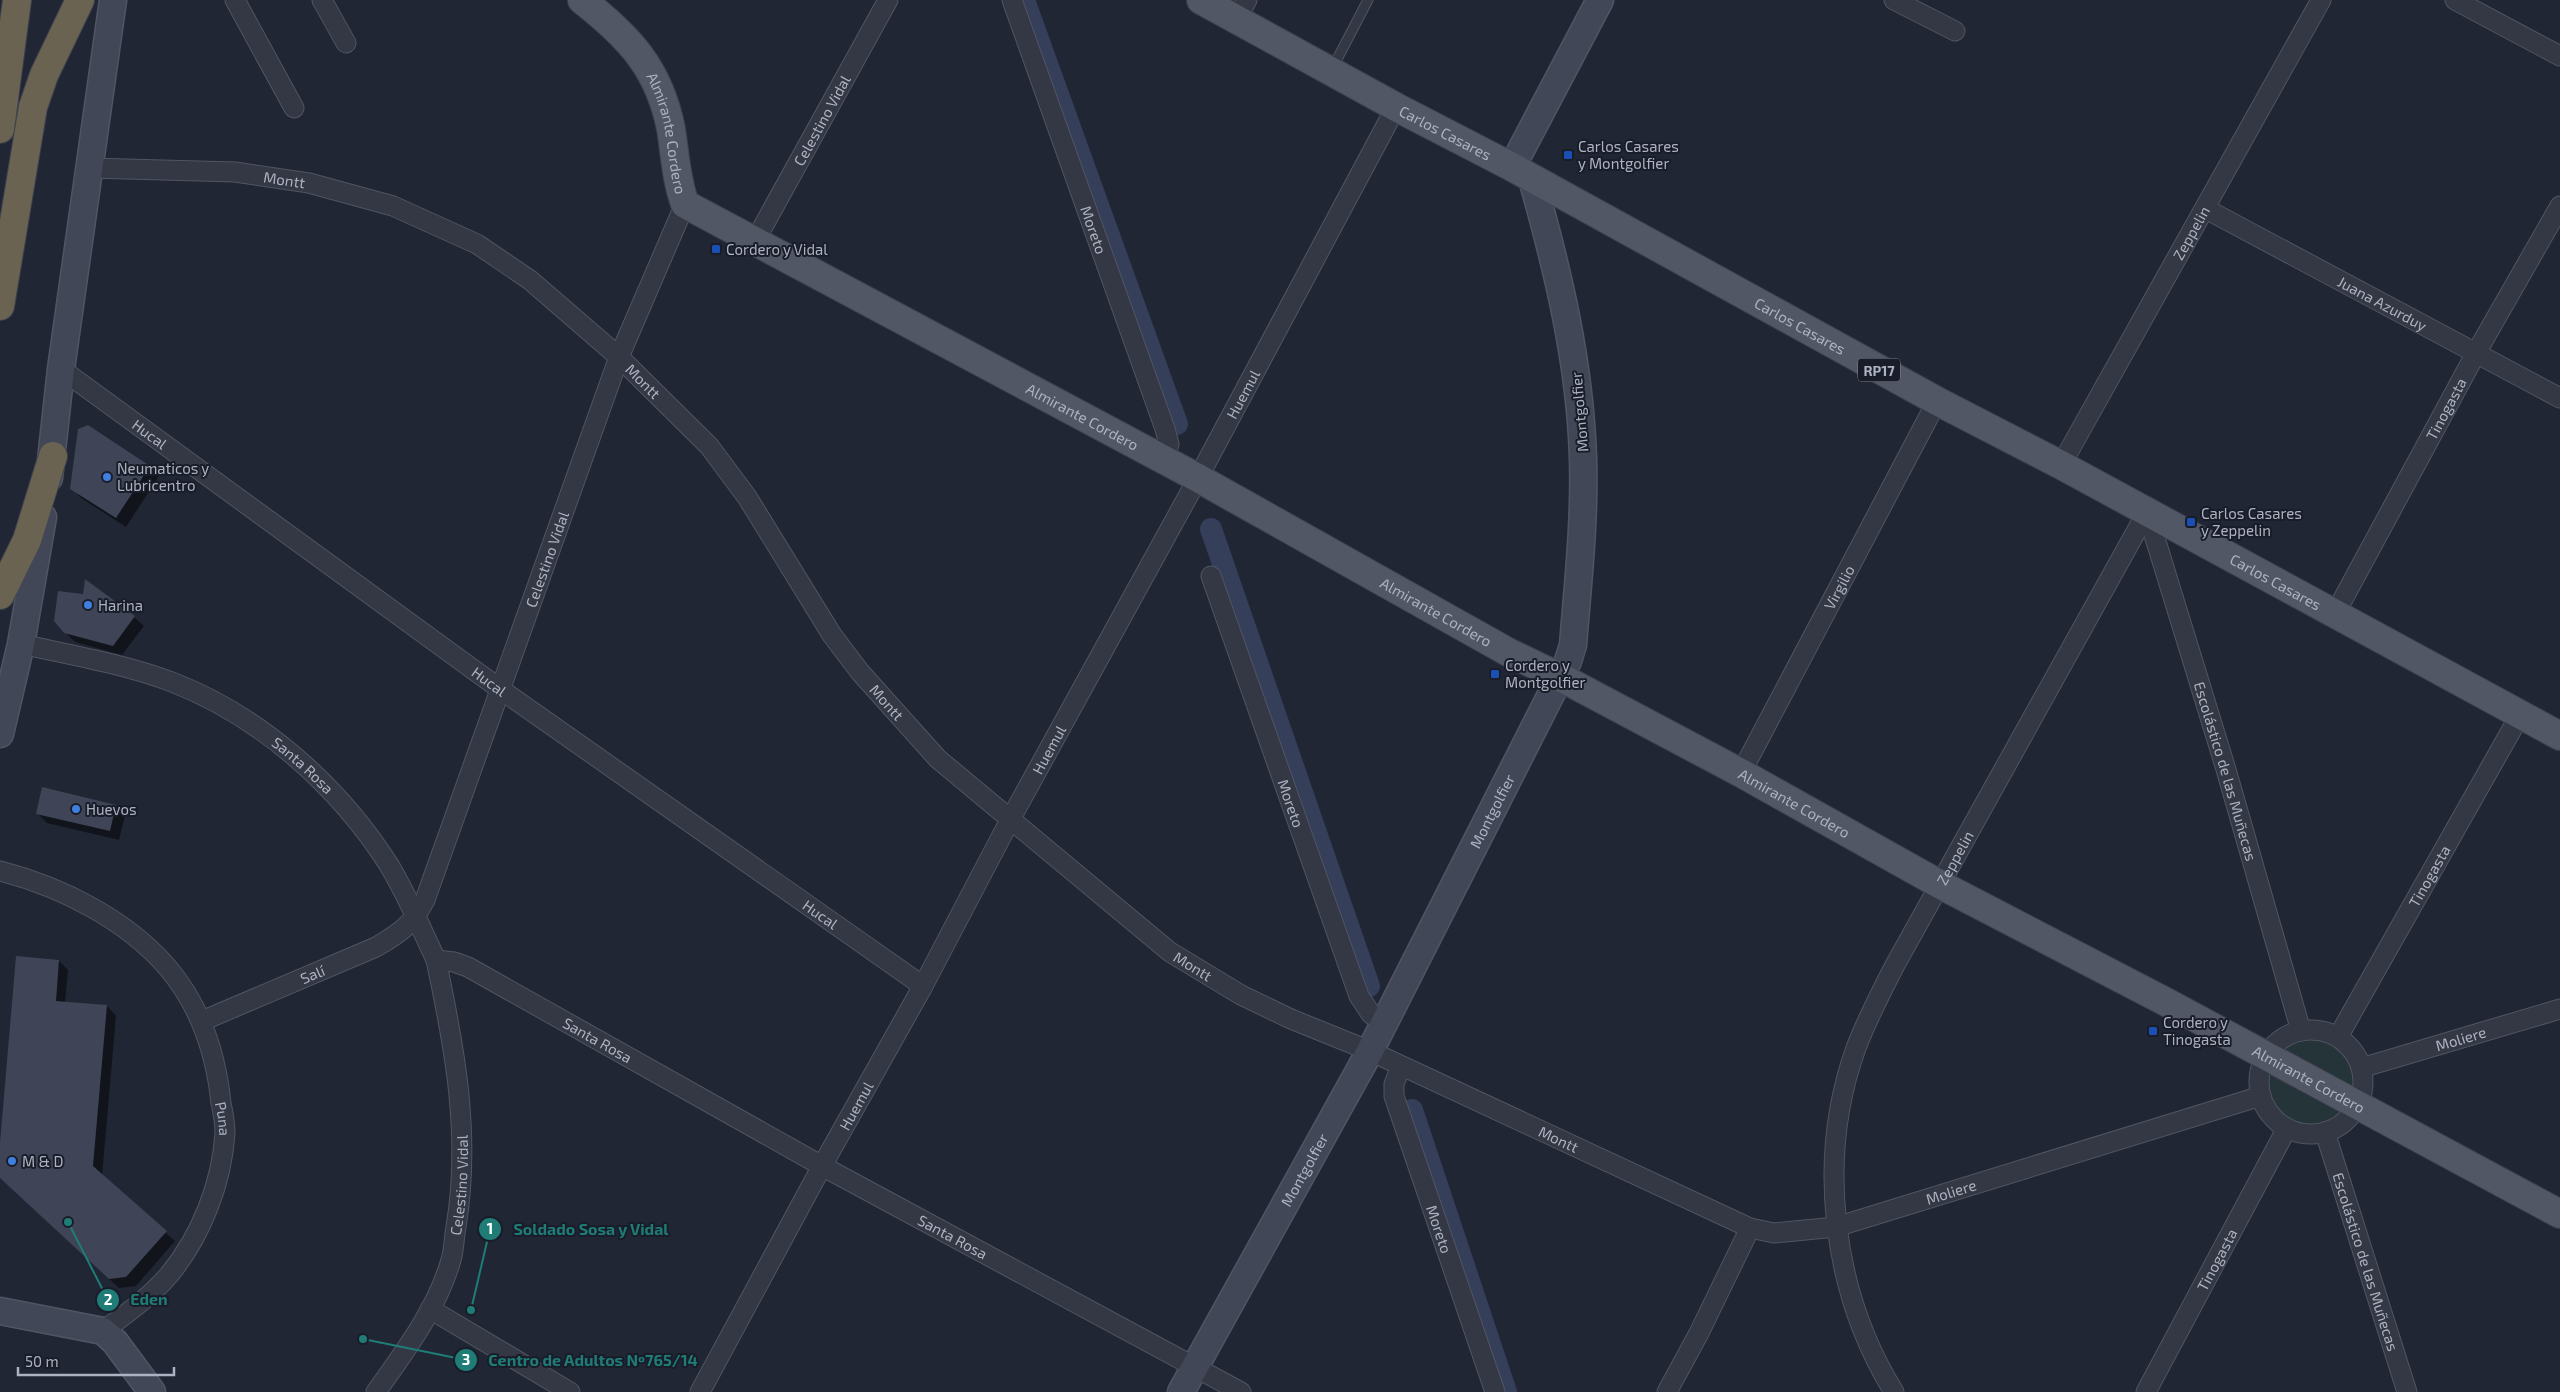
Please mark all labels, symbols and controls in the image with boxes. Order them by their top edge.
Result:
street label: Almirante Cordero [643,69,690,196]
street label: Celestino Vidal [789,71,854,169]
street label: Carlos Casares [1396,101,1494,164]
place label: Carlos Casares y Montgolfier [1578,137,1679,172]
marker: Carlos Casares y Montgolfier [1562,149,1574,161]
street label: Montt [262,167,307,191]
street label: Moreto [1077,203,1111,256]
street label: Zeppelin [2169,203,2213,263]
place label: Cordero y Vidal [726,240,828,258]
marker: Cordero y Vidal [710,243,722,255]
street label: Juana Azurduy [2335,272,2430,334]
street label: Carlos Casares [1752,293,1849,358]
road number: RP17 [1858,358,1900,382]
street label: Montt [622,360,665,402]
street label: Huemul [1222,366,1263,422]
street label: Montgolfier [1567,371,1591,453]
street label: Tinogasta [2422,375,2470,443]
street label: Almirante Cordero [1023,379,1142,454]
street label: Hucal [129,415,171,453]
place label: Neumaticos y Lubricentro [117,459,209,494]
marker: Neumaticos y Lubricentro [101,471,113,483]
place label: Carlos Casares y Zeppelin [2201,504,2302,539]
street label: Celestino Vidal [521,508,572,610]
marker: Carlos Casares y Zeppelin [2185,516,2197,528]
street label: Carlos Casares [2227,550,2324,614]
street label: Virgilio [1820,562,1858,613]
street label: Almirante Cordero [1377,573,1495,650]
place label: Harina [98,596,143,614]
marker: Harina [82,599,94,611]
place label: Cordero y Montgolfier [1505,656,1586,691]
street label: Hucal [468,663,511,700]
marker: Cordero y Montgolfier [1489,668,1501,680]
street label: Escolástico de las Muñecas [2191,679,2261,863]
street label: Montt [866,681,908,724]
street label: Huemul [1028,722,1070,777]
street label: Santa Rosa [269,733,338,797]
street label: Almirante Cordero [1735,765,1853,841]
street label: Montgolfier [1466,771,1518,851]
street label: Moreto [1274,777,1308,830]
place label: Huevos [86,800,137,818]
marker: Huevos [70,803,82,815]
street label: Zeppelin [1932,828,1977,888]
street label: Tinogasta [2405,842,2454,910]
street label: Hucal [800,896,842,933]
street label: Montt [1170,947,1216,985]
street label: Salí [297,960,329,987]
street label: Santa Rosa [560,1013,635,1066]
place label: Cordero y Tinogasta [2163,1013,2231,1048]
street label: Moliere [2433,1022,2488,1054]
marker: Cordero y Tinogasta [2147,1025,2159,1037]
street label: Almirante Cordero [2250,1041,2368,1116]
street label: Huemul [835,1078,877,1133]
street label: Puna [212,1100,234,1136]
street label: Montt [1536,1122,1582,1156]
street label: Montgolfier [1277,1130,1332,1209]
street label: Celestino Vidal [446,1134,471,1236]
place label: M & D [22,1152,63,1170]
marker: M & D [6,1155,18,1167]
street label: Escolástico de las Muñecas [2329,1170,2402,1353]
street label: Moliere [1924,1175,1978,1208]
street label: Moreto [1423,1203,1456,1256]
street label: Santa Rosa [915,1211,991,1263]
callout: Soldado Sosa y Vidal [477,1214,679,1245]
text: 1 [487,1219,493,1237]
text: Soldado Sosa y Vidal [513,1219,669,1239]
street label: Tinogasta [2193,1226,2241,1294]
callout: Eden [95,1284,178,1315]
text: Eden [130,1289,168,1308]
text: 2 [104,1290,113,1308]
scale bar [18,1344,174,1376]
callout: Centro de Adultos Nº765/14 [453,1345,708,1376]
text: 3 [462,1350,470,1368]
text: Centro de Adultos Nº765/14 [488,1350,698,1369]
text: 50 m [25,1352,59,1370]

